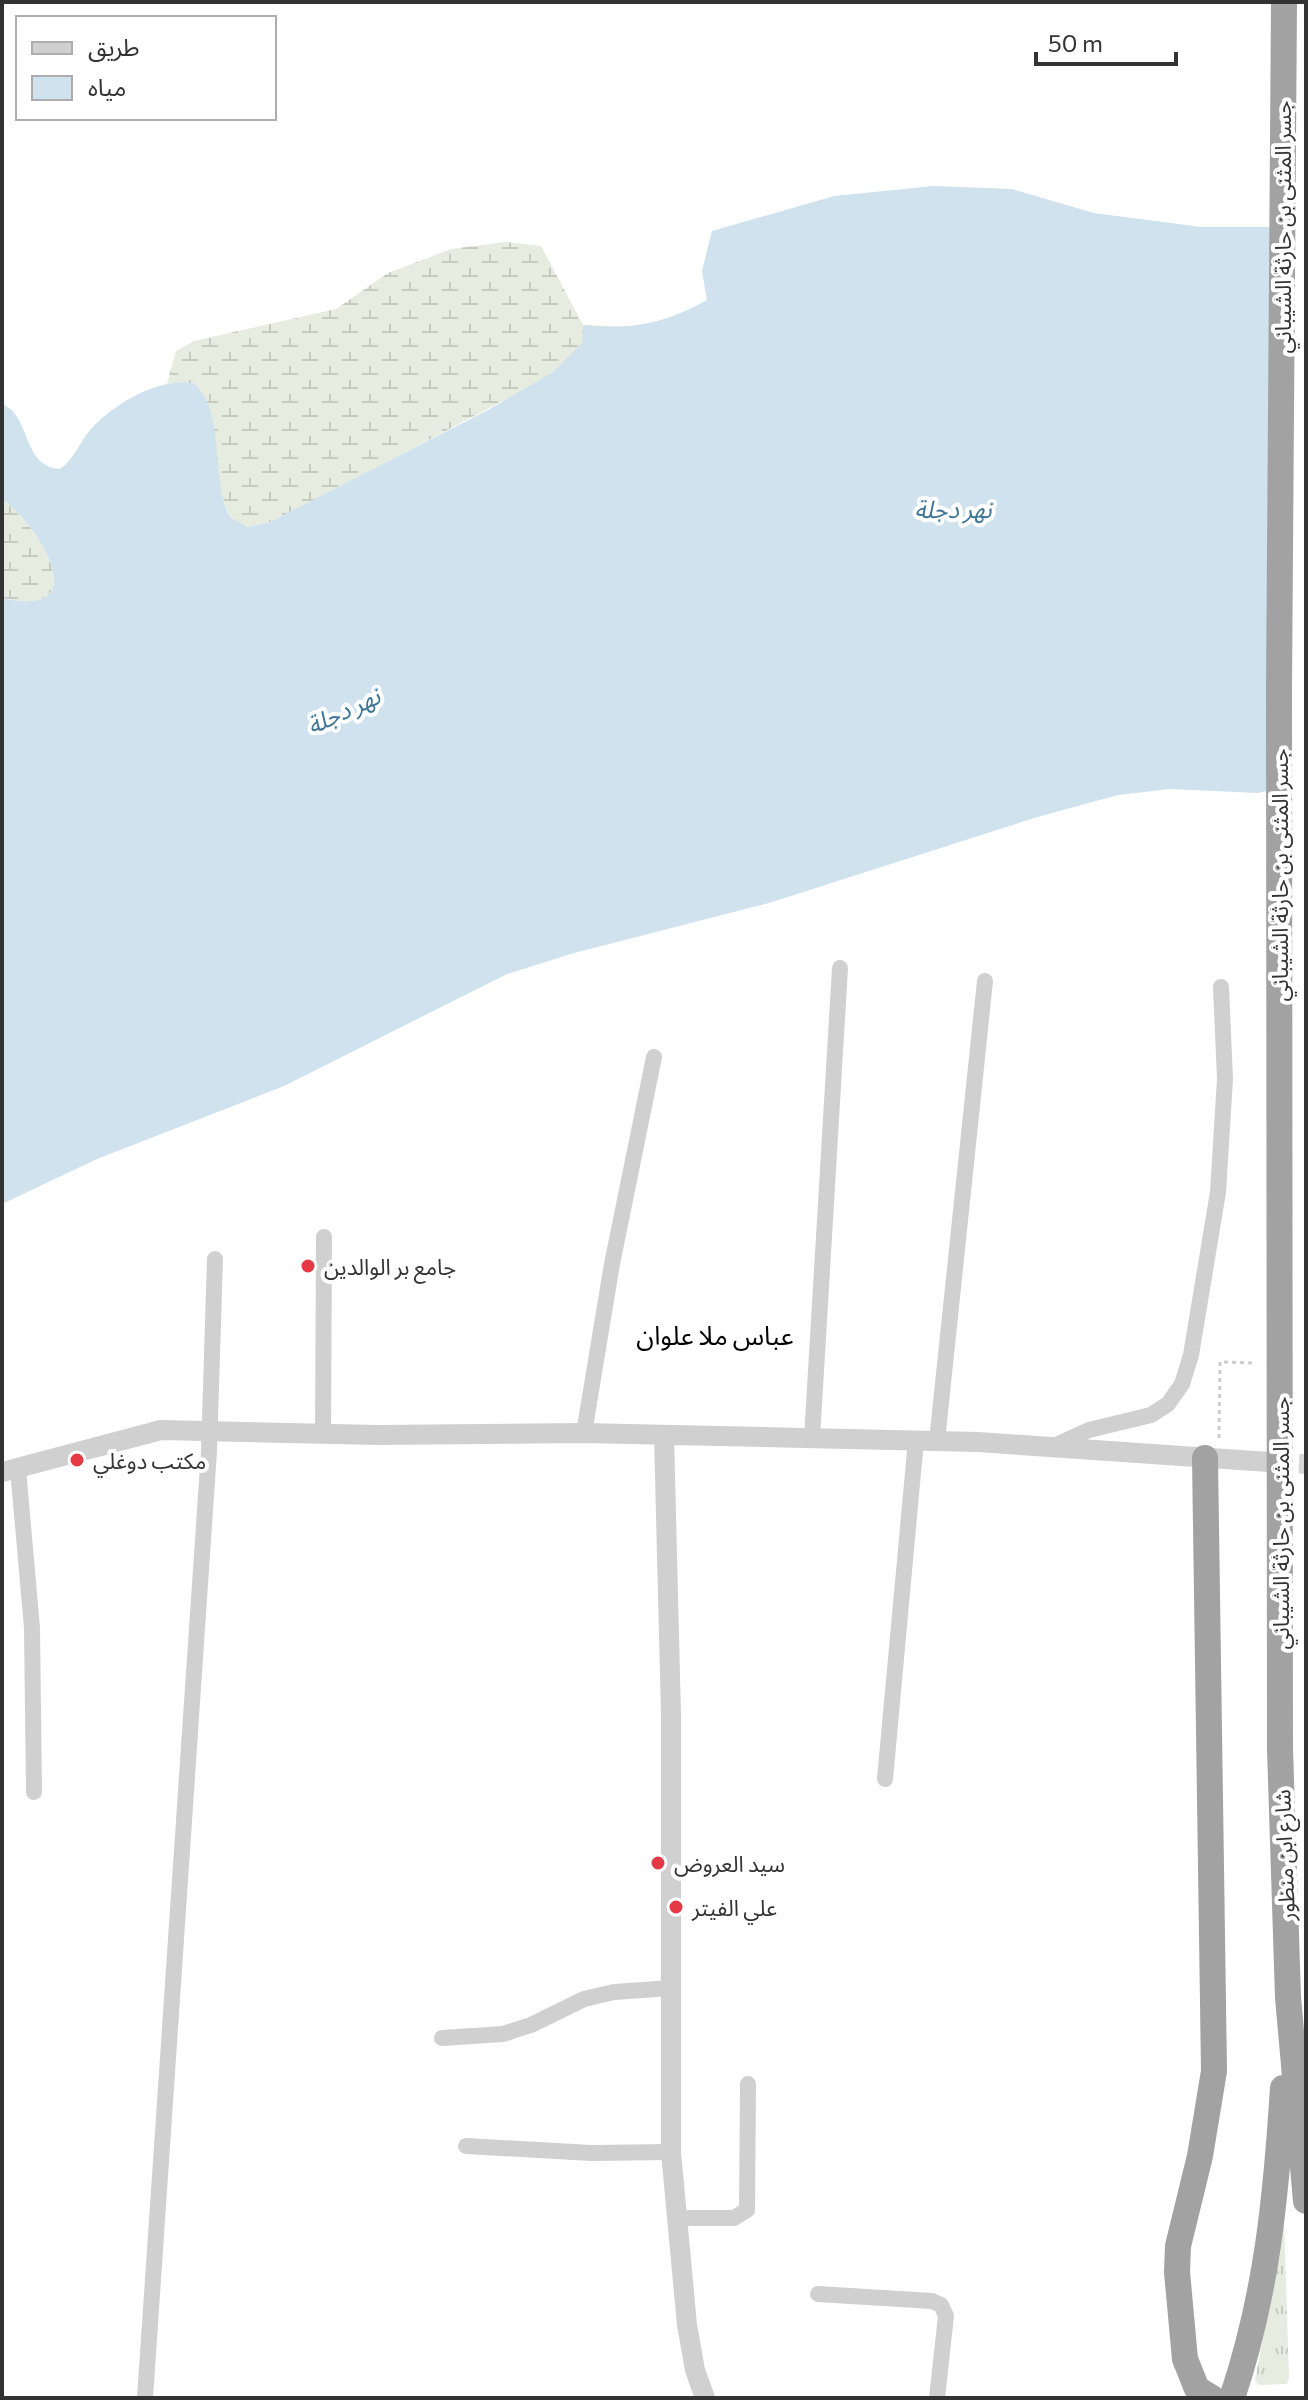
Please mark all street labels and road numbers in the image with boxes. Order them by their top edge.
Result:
street label: جسر المثنى بن حارثة الشيباني [1269,101,1300,353]
street label: جسر المثنى بن حارثة الشيباني [1266,749,1297,1001]
street label: جسر المثنى بن حارثة الشيباني [1267,1397,1298,1649]
street label: شارع ابن منظور [1268,1789,1304,1922]

